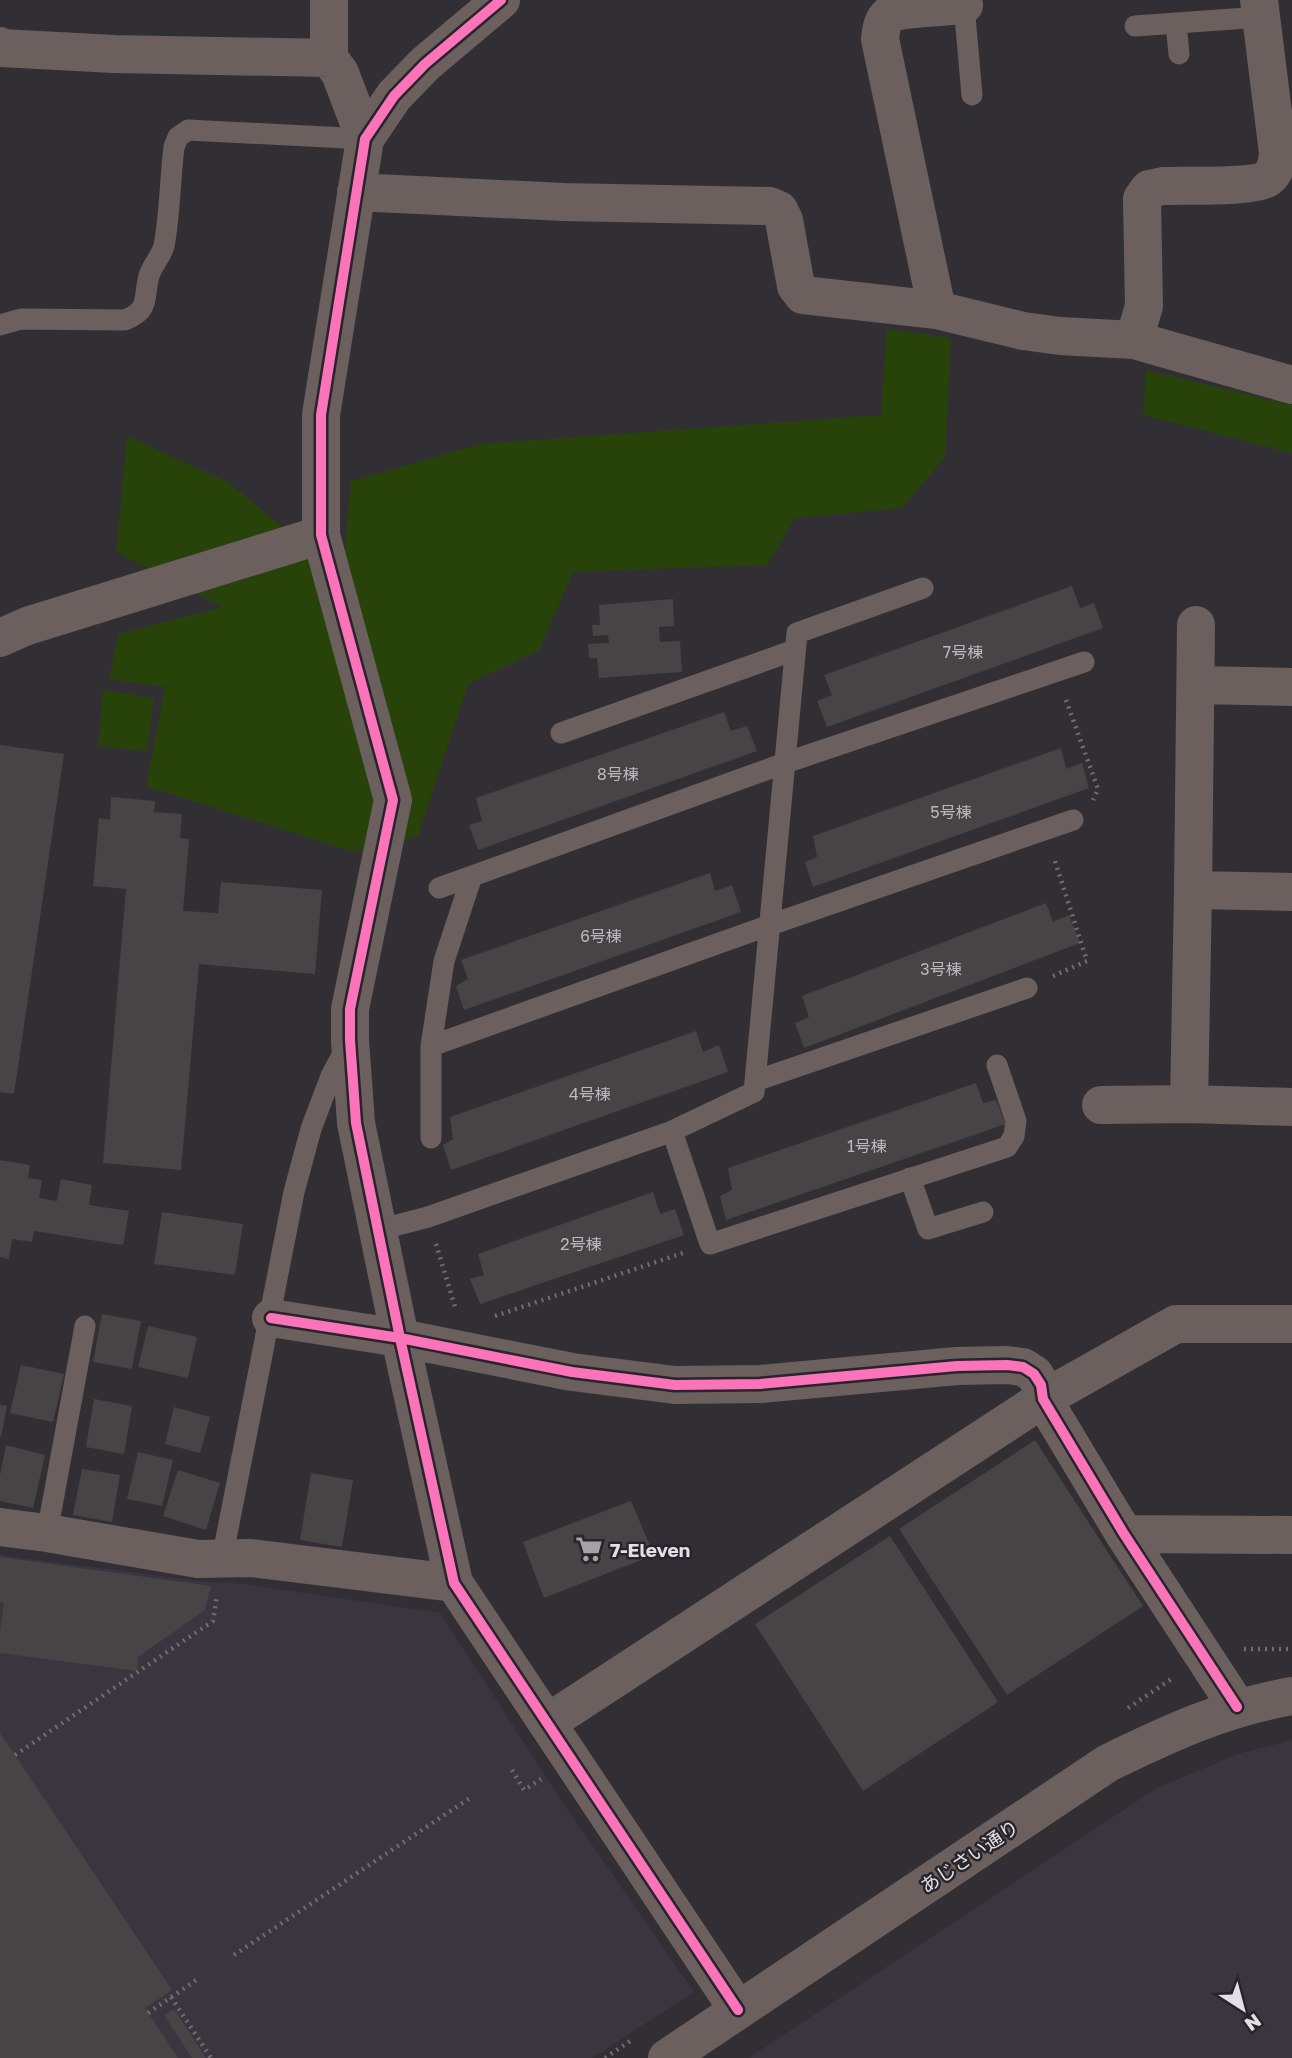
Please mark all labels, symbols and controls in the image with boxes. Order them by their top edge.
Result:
house number: 7号棟 [943,642,983,662]
house number: 8号棟 [597,764,639,784]
house number: 5号棟 [930,802,972,822]
house number: 6号棟 [580,926,622,946]
house number: 3号棟 [920,959,962,979]
house number: 4号棟 [569,1084,611,1104]
house number: 1号棟 [847,1136,887,1156]
house number: 2号棟 [560,1234,602,1254]
supermarket icon: 7-Eleven [574,1534,604,1564]
place label: 7-Eleven [610,1538,690,1561]
street label: あじさい通り [915,1815,1023,1897]
north arrow [1208,1974,1278,2044]
text: N [1241,2010,1266,2037]

